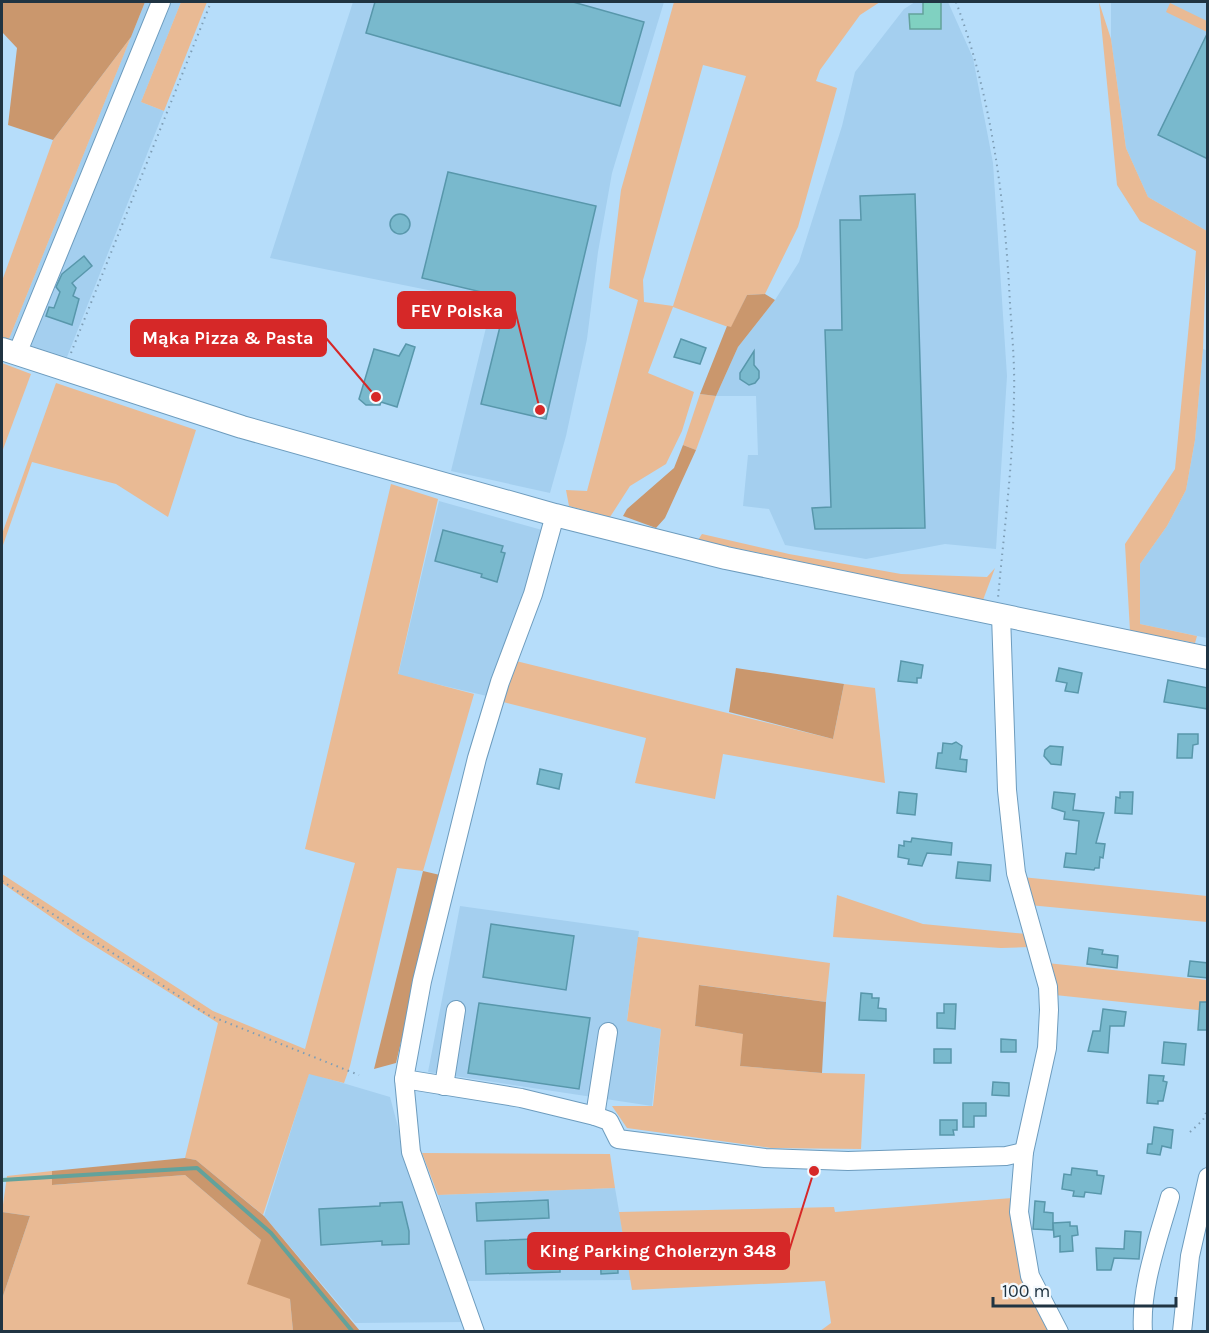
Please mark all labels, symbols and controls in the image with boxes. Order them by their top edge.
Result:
callout: FEV Polska [398,292,515,328]
text: FEV Polska [411,300,503,322]
callout: Mąka Pizza & Pasta [131,320,326,356]
text: Mąka Pizza & Pasta [142,327,314,349]
callout: King Parking Cholerzyn 348 [528,1233,789,1269]
text: King Parking Cholerzyn 348 [540,1240,776,1262]
scale bar [993,1270,1176,1308]
text: 100 m [1002,1280,1050,1302]

